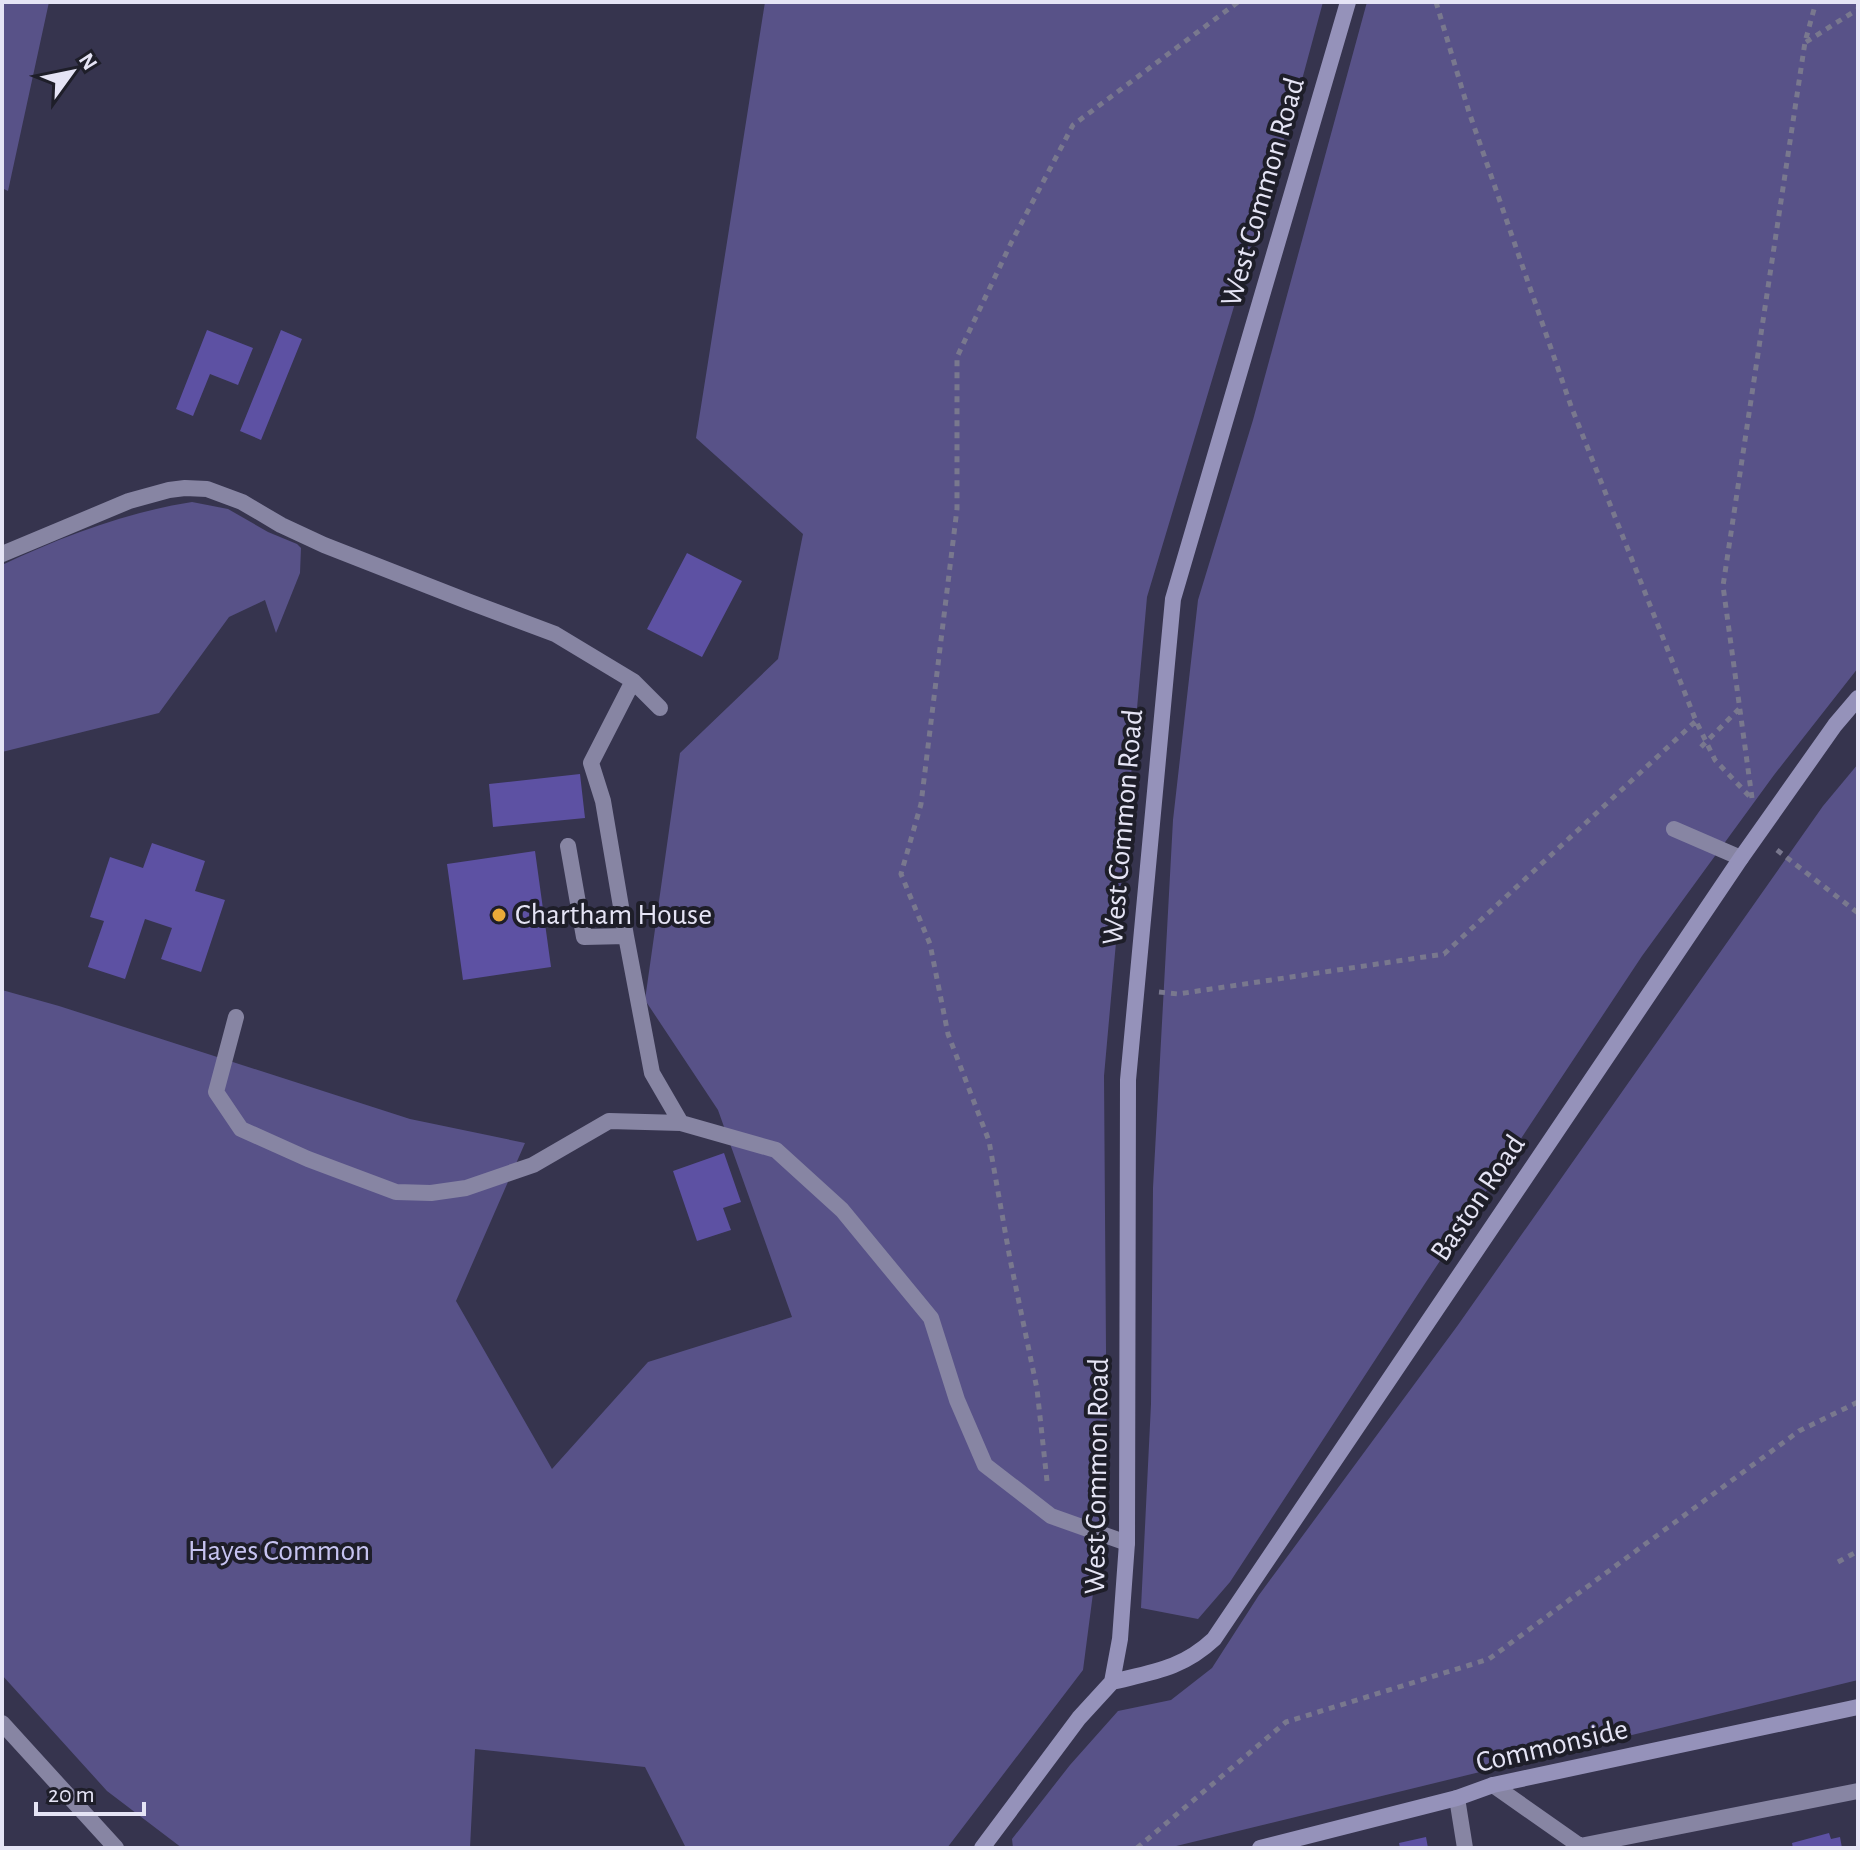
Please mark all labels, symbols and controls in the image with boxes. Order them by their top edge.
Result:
north arrow [32,32,112,112]
text: N [75,49,101,74]
street label: West Common Road [1216,74,1310,310]
street label: West Common Road [1098,708,1148,946]
place label: Chartham House [515,900,712,930]
marker: Chartham House [490,906,508,924]
street label: Baston Road [1425,1130,1531,1266]
street label: West Common Road [1080,1357,1114,1595]
park label: Hayes Common [188,1536,370,1566]
street label: Commonside [1473,1714,1631,1778]
scale bar [36,1766,144,1816]
text: 20 m [48,1783,95,1807]

